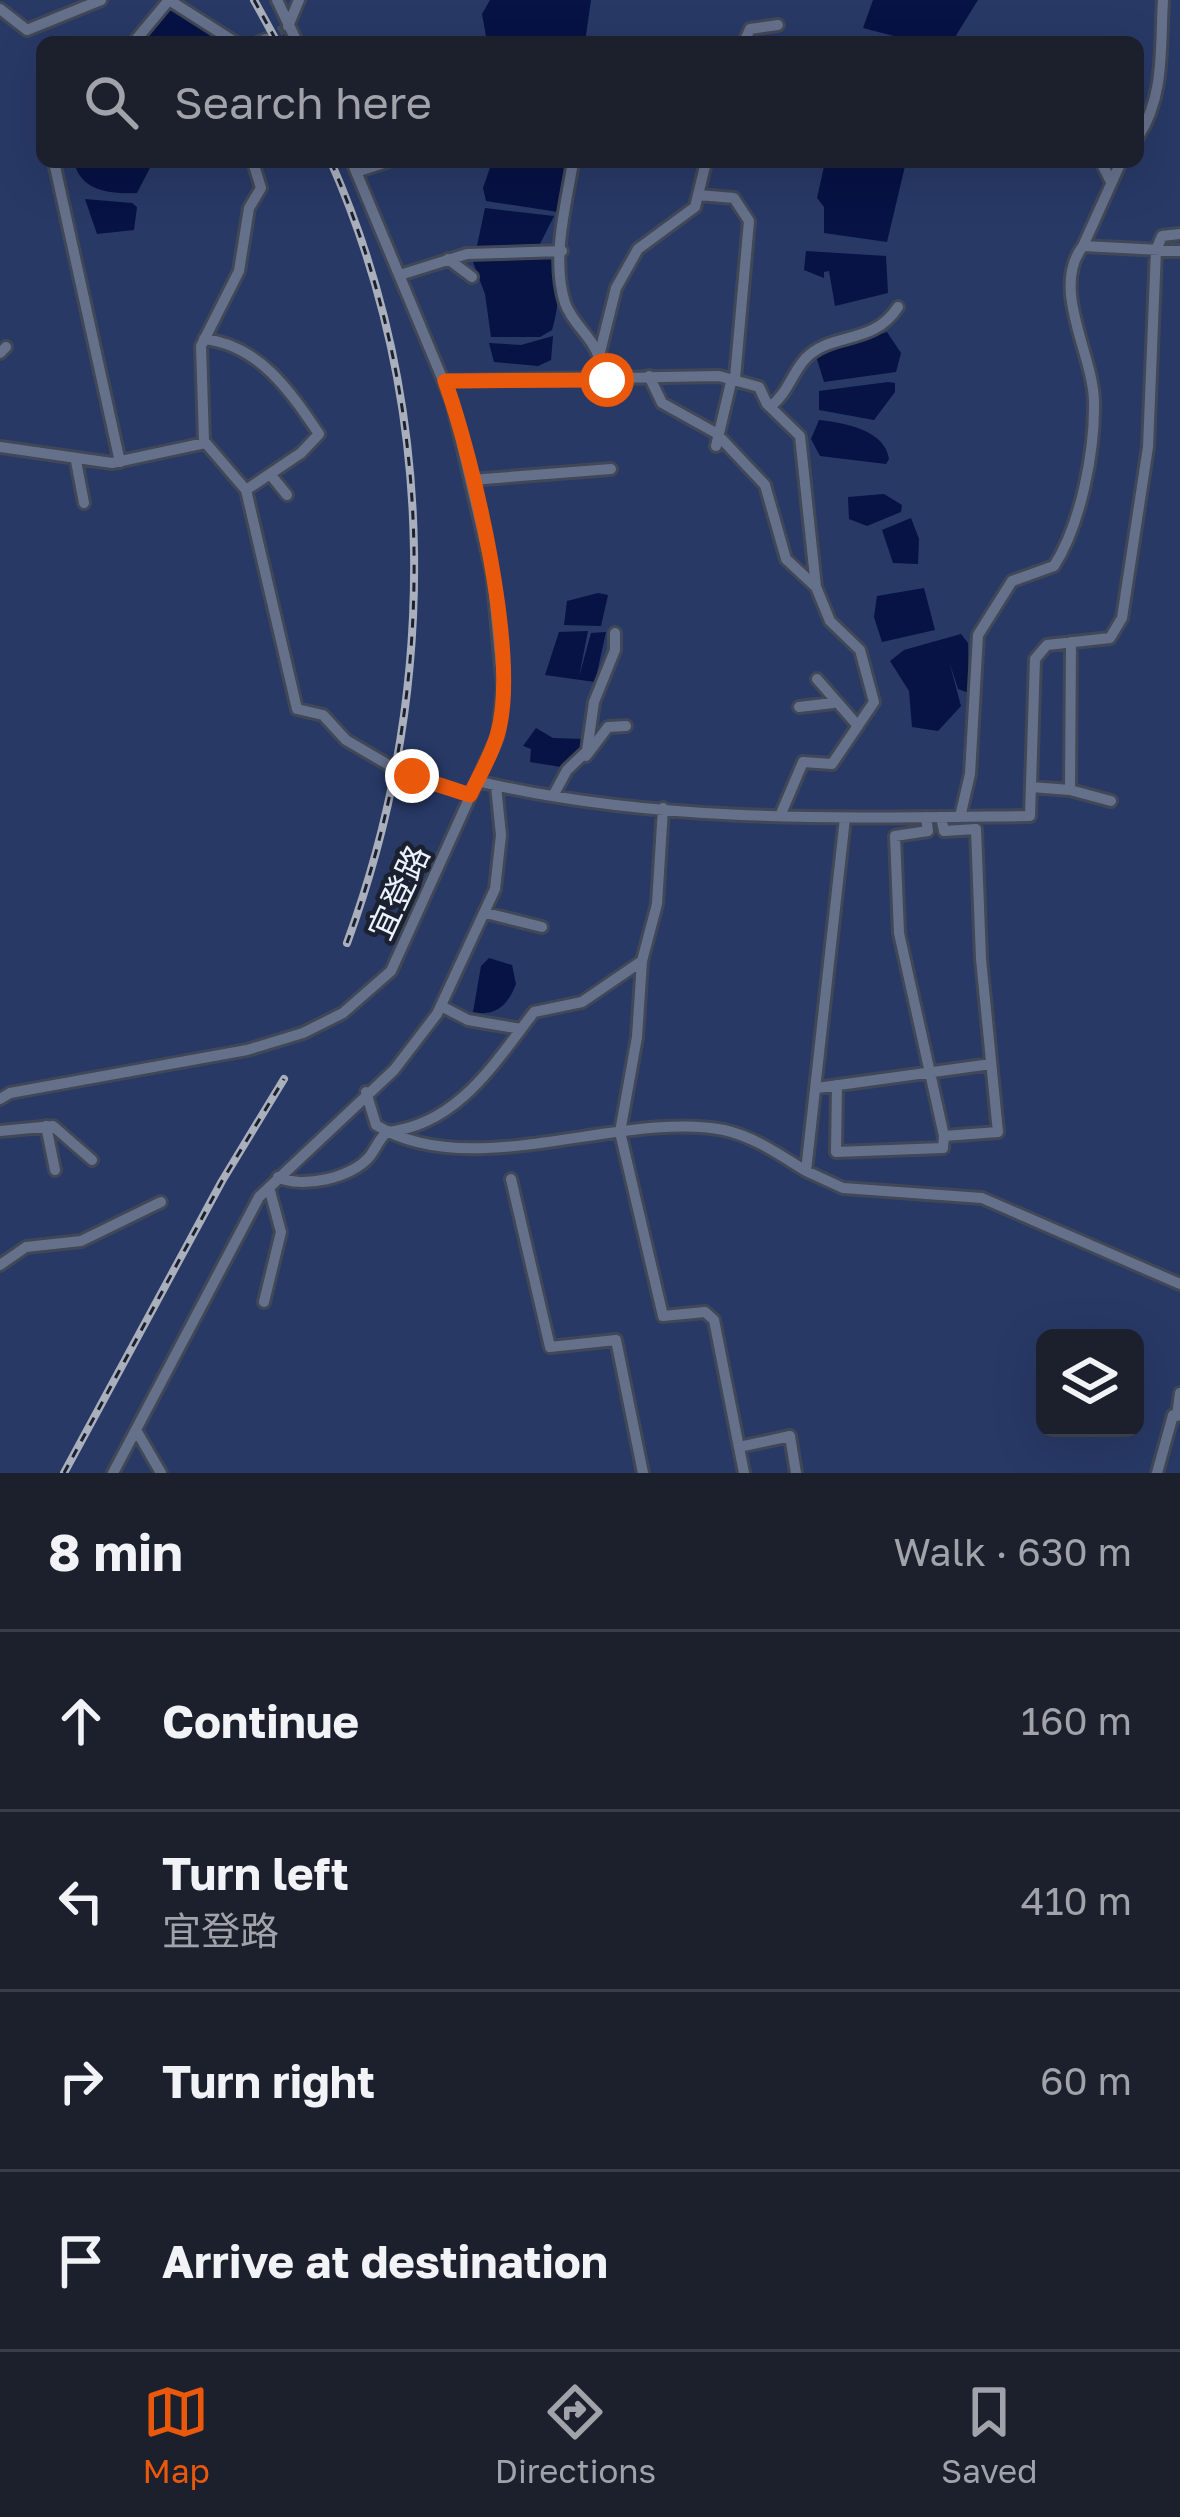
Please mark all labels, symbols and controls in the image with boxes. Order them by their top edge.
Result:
search box [36,36,1144,168]
icon: search [78,69,144,135]
text: Search here [174,75,432,129]
route start [580,353,634,407]
route end [385,749,439,803]
street label: 宜登路 [359,839,437,945]
map controls [1036,1329,1144,1437]
button: layers [1036,1329,1144,1437]
text: 8 min [48,1521,183,1582]
text: Walk · 630 m [894,1528,1132,1575]
icon: ahead [48,1688,114,1754]
text: Continue [162,1694,359,1748]
text: 160 m [1021,1697,1132,1744]
text: Turn left [162,1846,349,1900]
icon: left [48,1868,114,1934]
text: 410 m [1021,1877,1132,1924]
text: 宜登路 [162,1907,279,1954]
icon: right [48,2048,114,2114]
text: Turn right [162,2054,375,2108]
text: 60 m [1040,2057,1132,2104]
icon: arrive [48,2228,114,2294]
text: Arrive at destination [162,2234,608,2288]
tab: Map [143,2379,210,2490]
tab: Directions [495,2379,656,2490]
tab: Saved [941,2379,1037,2490]

